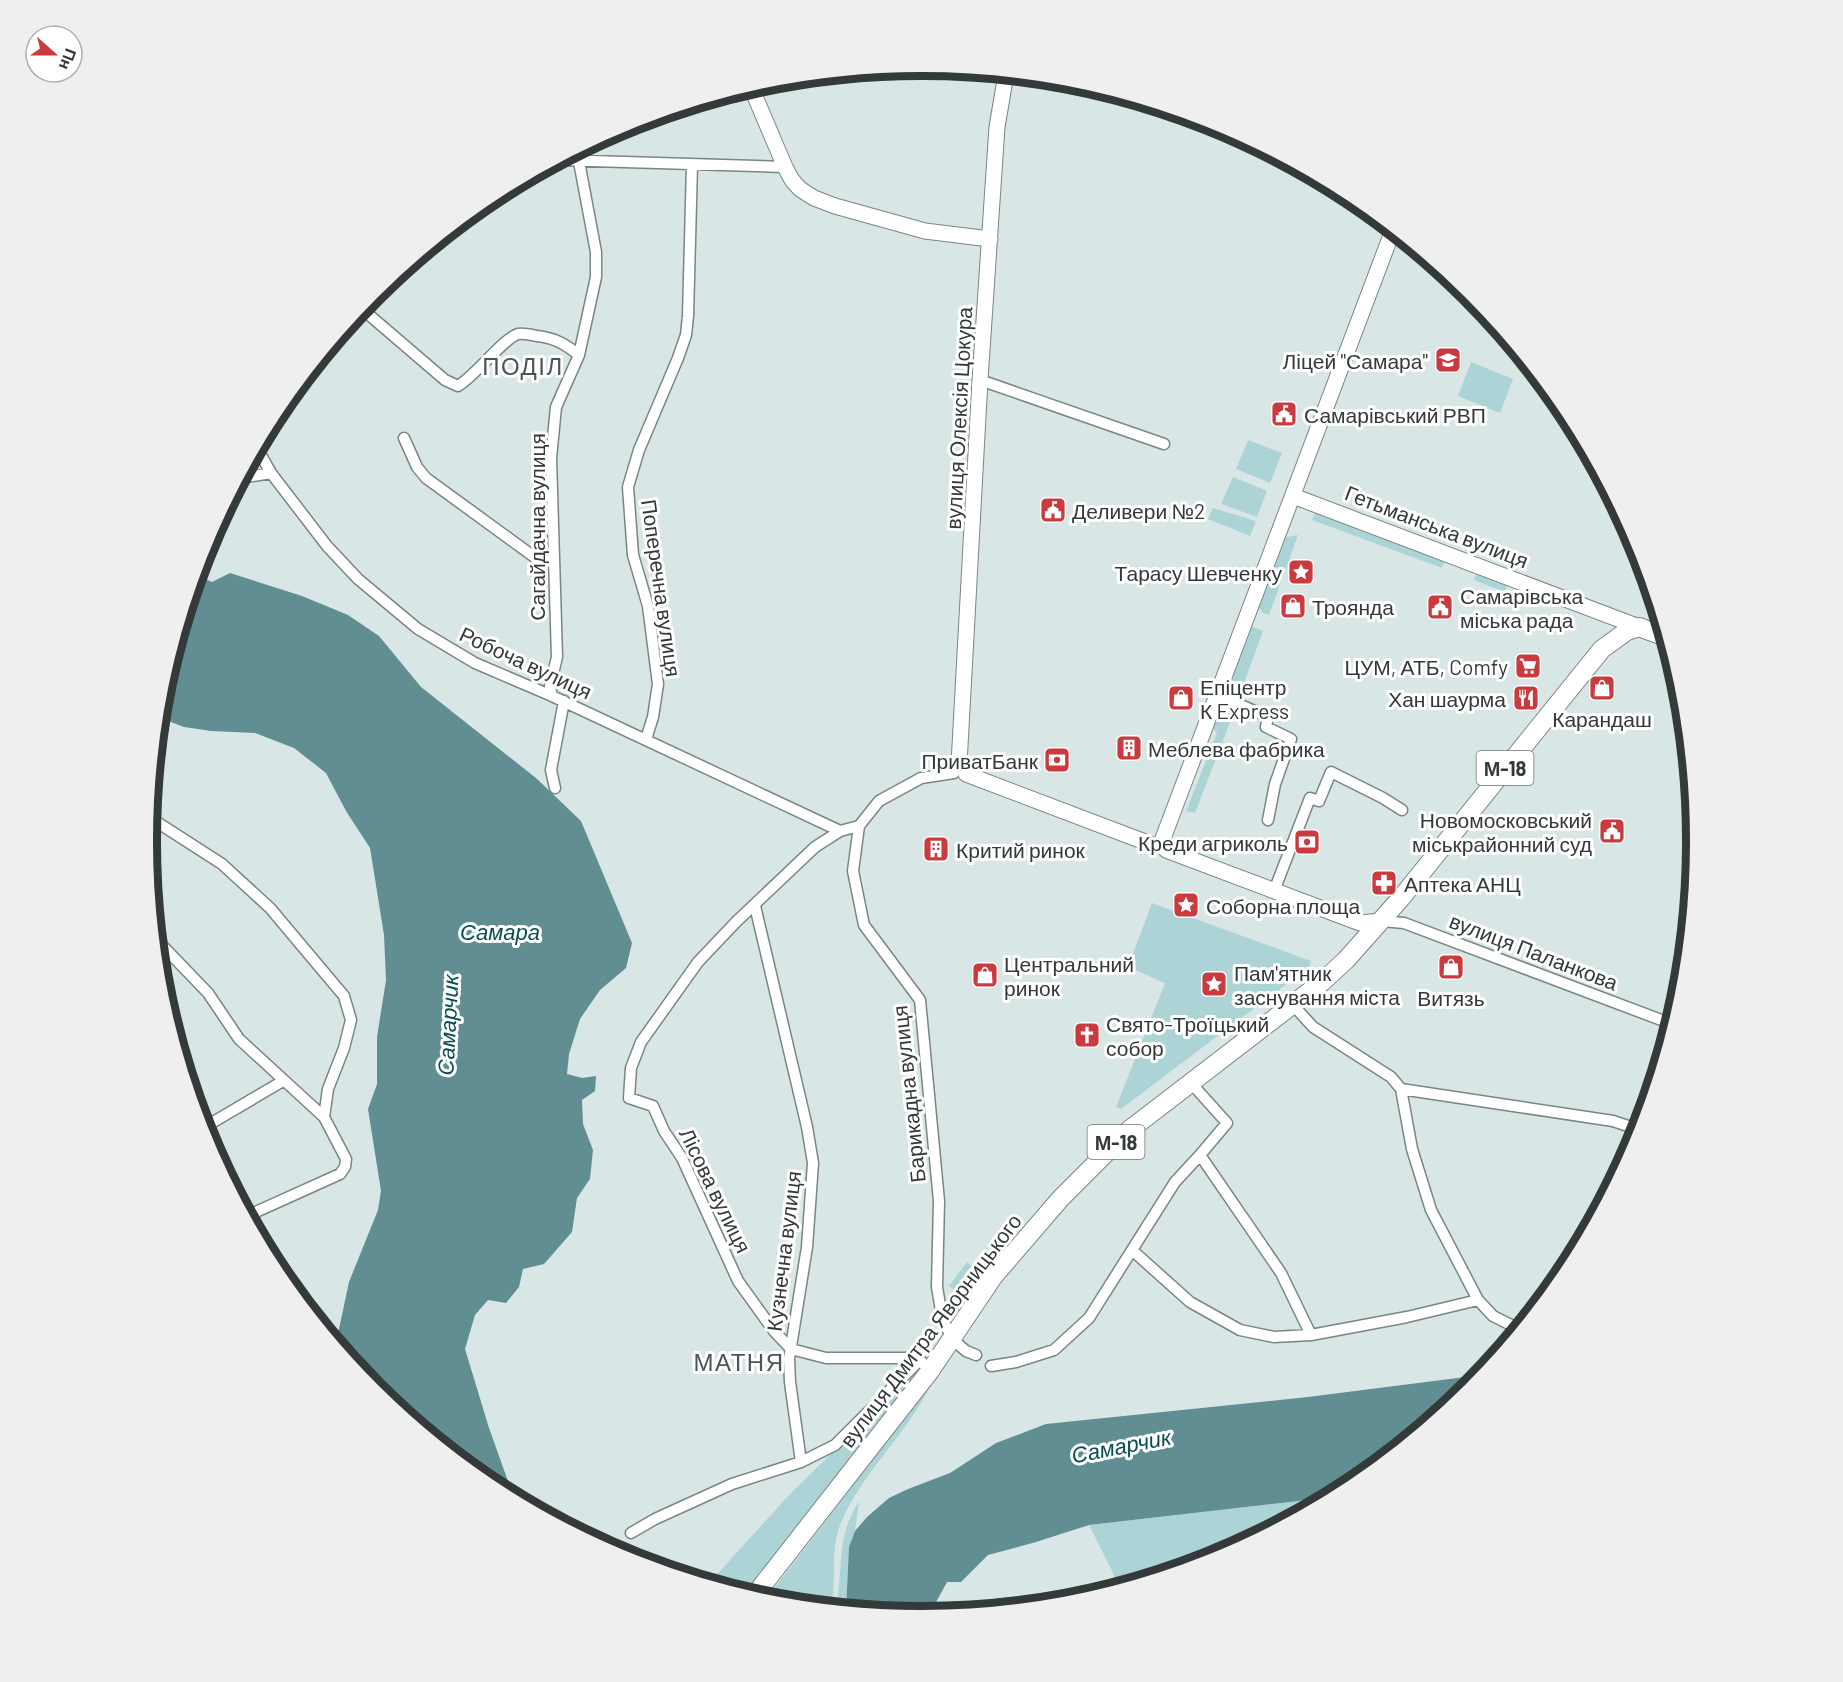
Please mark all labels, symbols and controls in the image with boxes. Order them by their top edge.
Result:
north arrow [24,24,84,84]
text: Пн [56,46,81,73]
street label: вулиця Олексія Цокура [940,306,976,530]
school or university icon: Ліцей "Самара" [1433,345,1463,375]
place label: Ліцей "Самара" [1283,348,1428,373]
district label: ПОДІЛ [482,351,564,380]
public building icon: Самарівський РВП [1269,399,1299,429]
place label: Самарівський РВП [1304,402,1486,427]
street label: Сагайдачна вулиця [524,433,549,621]
street label: Гетьманська вулиця [1342,480,1532,572]
public building icon: Деливери №2 [1038,495,1068,525]
street label: Поперечна вулиця [637,498,687,678]
place label: Деливери №2 [1072,498,1205,523]
place icon: Тарасу Шевченку [1286,557,1316,587]
place label: Тарасу Шевченку [1115,560,1282,585]
place label: Самарівська міська рада [1460,583,1584,632]
shop icon: Троянда [1278,591,1308,621]
public building icon: Самарівська міська рада [1425,592,1455,622]
place label: Троянда [1312,594,1394,619]
street label: Робоча вулиця [456,620,596,704]
supermarket icon: ЦУМ, АТБ, Comfy [1513,651,1543,681]
place label: ЦУМ, АТБ, Comfy [1344,654,1508,679]
shop icon: Карандаш [1587,673,1617,703]
place label: Епіцентр К Express [1200,674,1289,723]
shop icon: Епіцентр К Express [1166,683,1196,713]
restaurant icon: Хан шаурма [1511,683,1541,713]
place label: Хан шаурма [1388,686,1506,711]
place label: Карандаш [1552,706,1652,731]
building icon: Меблева фабрика [1114,733,1144,763]
place label: Меблева фабрика [1148,736,1325,761]
bank icon: ПриватБанк [1042,745,1072,775]
place label: ПриватБанк [921,748,1039,773]
road number: М-18 [1476,751,1534,785]
place label: Новомосковський міськрайонний суд [1412,807,1592,856]
public building icon: Новомосковський міськрайонний суд [1597,816,1627,846]
bank icon: Креди агриколь [1292,827,1322,857]
place label: Креди агриколь [1138,830,1288,855]
building icon: Критий ринок [921,834,951,864]
place label: Критий ринок [956,837,1086,862]
pharmacy icon: Аптека АНЦ [1369,868,1399,898]
place label: Аптека АНЦ [1404,871,1521,896]
place icon: Соборна площа [1171,890,1201,920]
place label: Соборна площа [1206,893,1361,918]
street label: вулиця Паланкова [1446,907,1622,995]
water label: Самара [460,918,540,945]
place label: Центральний ринок [1004,951,1134,1000]
shop icon: Витязь [1436,952,1466,982]
shop icon: Центральний ринок [970,960,1000,990]
place label: Пам'ятник заснування міста [1234,960,1400,1009]
place icon: Пам'ятник заснування міста [1199,969,1229,999]
water label: Самарчик [431,972,464,1076]
place label: Витязь [1417,985,1485,1010]
street label: Барикадна вулиця [886,1004,930,1184]
place label: Свято-Троїцький собор [1106,1011,1269,1060]
church icon: Свято-Троїцький собор [1072,1020,1102,1050]
street label: Лісова вулиця [675,1124,757,1256]
road number: М-18 [1088,1125,1144,1159]
street label: Кузнечна вулиця [761,1169,805,1333]
street label: вулиця Дмитра Яворницького [834,1208,1026,1452]
district label: МАТНЯ [694,1347,784,1376]
water label: Самарчик [1069,1422,1175,1468]

